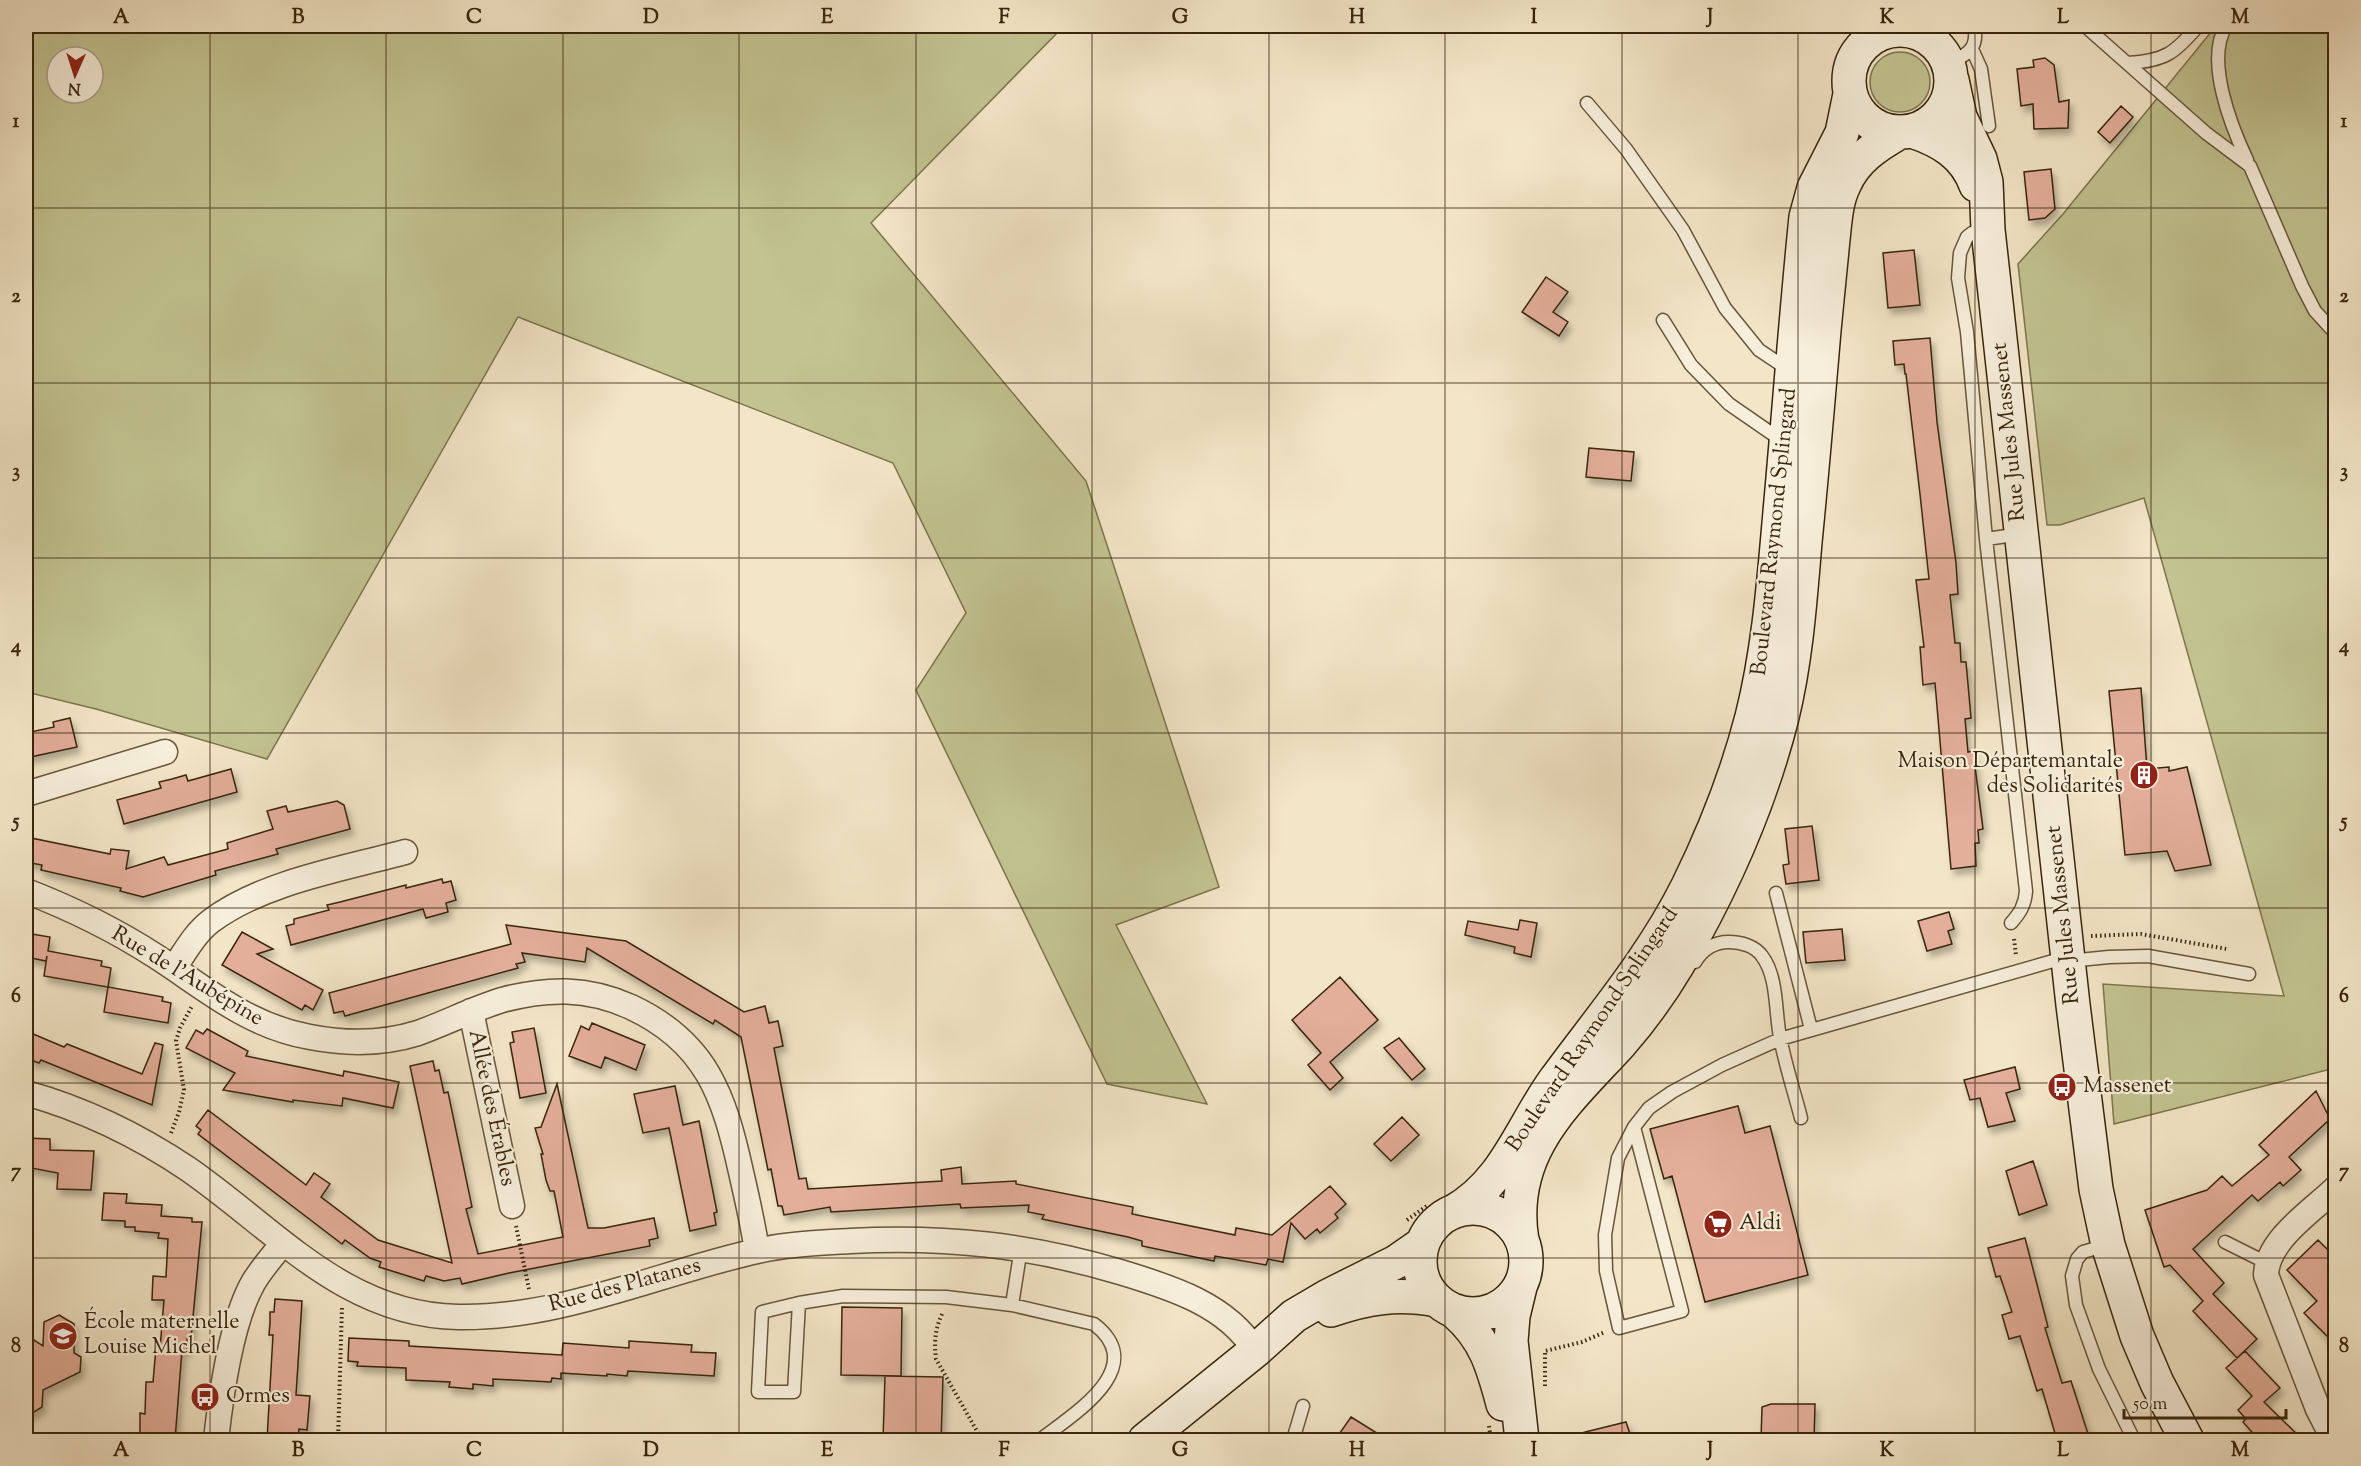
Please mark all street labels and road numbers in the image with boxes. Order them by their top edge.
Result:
street label: Rue Jules Massenet [1985,341,2035,523]
street label: Boulevard Raymond Splingard [1744,386,1806,678]
street label: Rue Jules Massenet [2039,824,2089,1006]
street label: Boulevard Raymond Splingard [1499,901,1687,1159]
street label: Rue de l'Aubépine [105,919,269,1035]
street label: Allée des Érables [459,1027,524,1189]
street label: Rue des Platanes [545,1250,705,1322]

